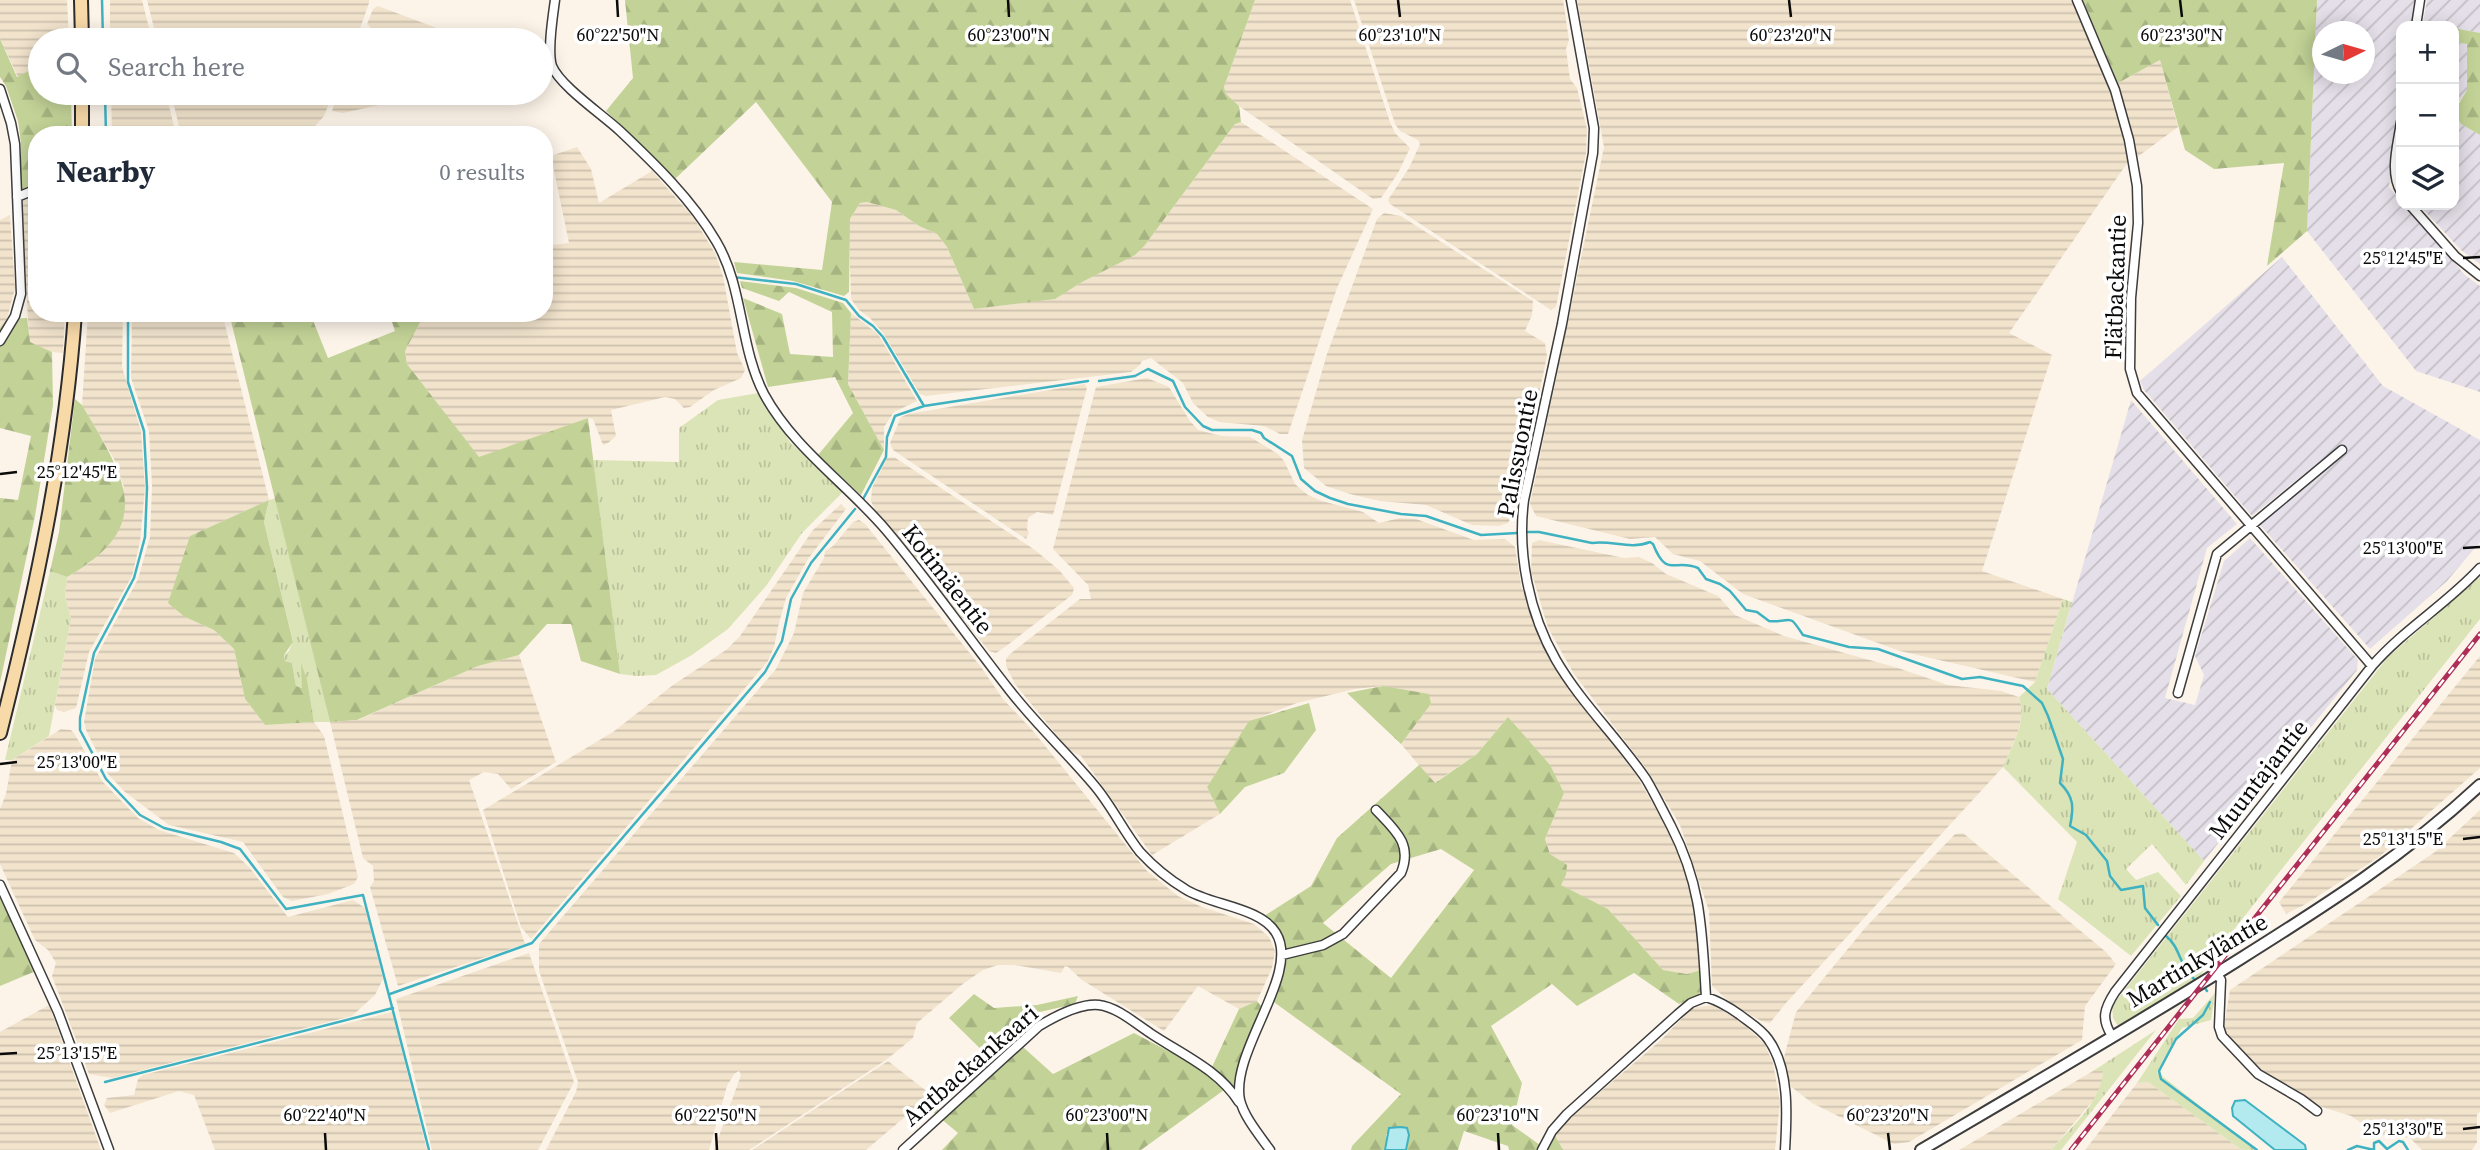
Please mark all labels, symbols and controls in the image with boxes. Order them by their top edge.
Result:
north arrow [2312,21,2375,84]
map controls [2396,21,2459,210]
button: + [2396,21,2459,84]
text: 60°22'50"N [577,22,659,47]
text: 60°23'00"N [968,22,1050,47]
text: 60°23'10"N [1359,22,1441,47]
text: 60°23'20"N [1750,22,1832,47]
text: 60°23'30"N [2141,22,2223,47]
search box [28,28,553,105]
icon: search [52,48,90,86]
text: Search here [108,49,245,85]
button: − [2396,84,2459,147]
button: layers [2396,147,2459,210]
text: Nearby [56,151,155,192]
text: 0 results [439,156,525,188]
street label: Flätbackantie [2096,214,2134,360]
text: 25°12'45"E [2363,245,2443,270]
street label: Palissuontie [1488,386,1546,520]
text: 25°12'45"E [37,459,117,484]
street label: Kotimäentie [895,517,1001,641]
text: 25°13'00"E [2363,535,2443,560]
street label: Muuntajantie [2201,712,2315,846]
text: 25°13'00"E [37,749,117,774]
text: 25°13'15"E [2363,826,2443,851]
street label: Martinkyläntie [2120,905,2274,1015]
street label: Antbackankaari [895,997,1045,1133]
text: 25°13'15"E [37,1040,117,1065]
text: 60°22'40"N [284,1102,366,1127]
text: 60°22'50"N [675,1102,757,1127]
text: 60°23'00"N [1066,1102,1148,1127]
text: 60°23'10"N [1457,1102,1539,1127]
text: 60°23'20"N [1847,1102,1929,1127]
text: 25°13'30"E [2363,1116,2443,1141]

